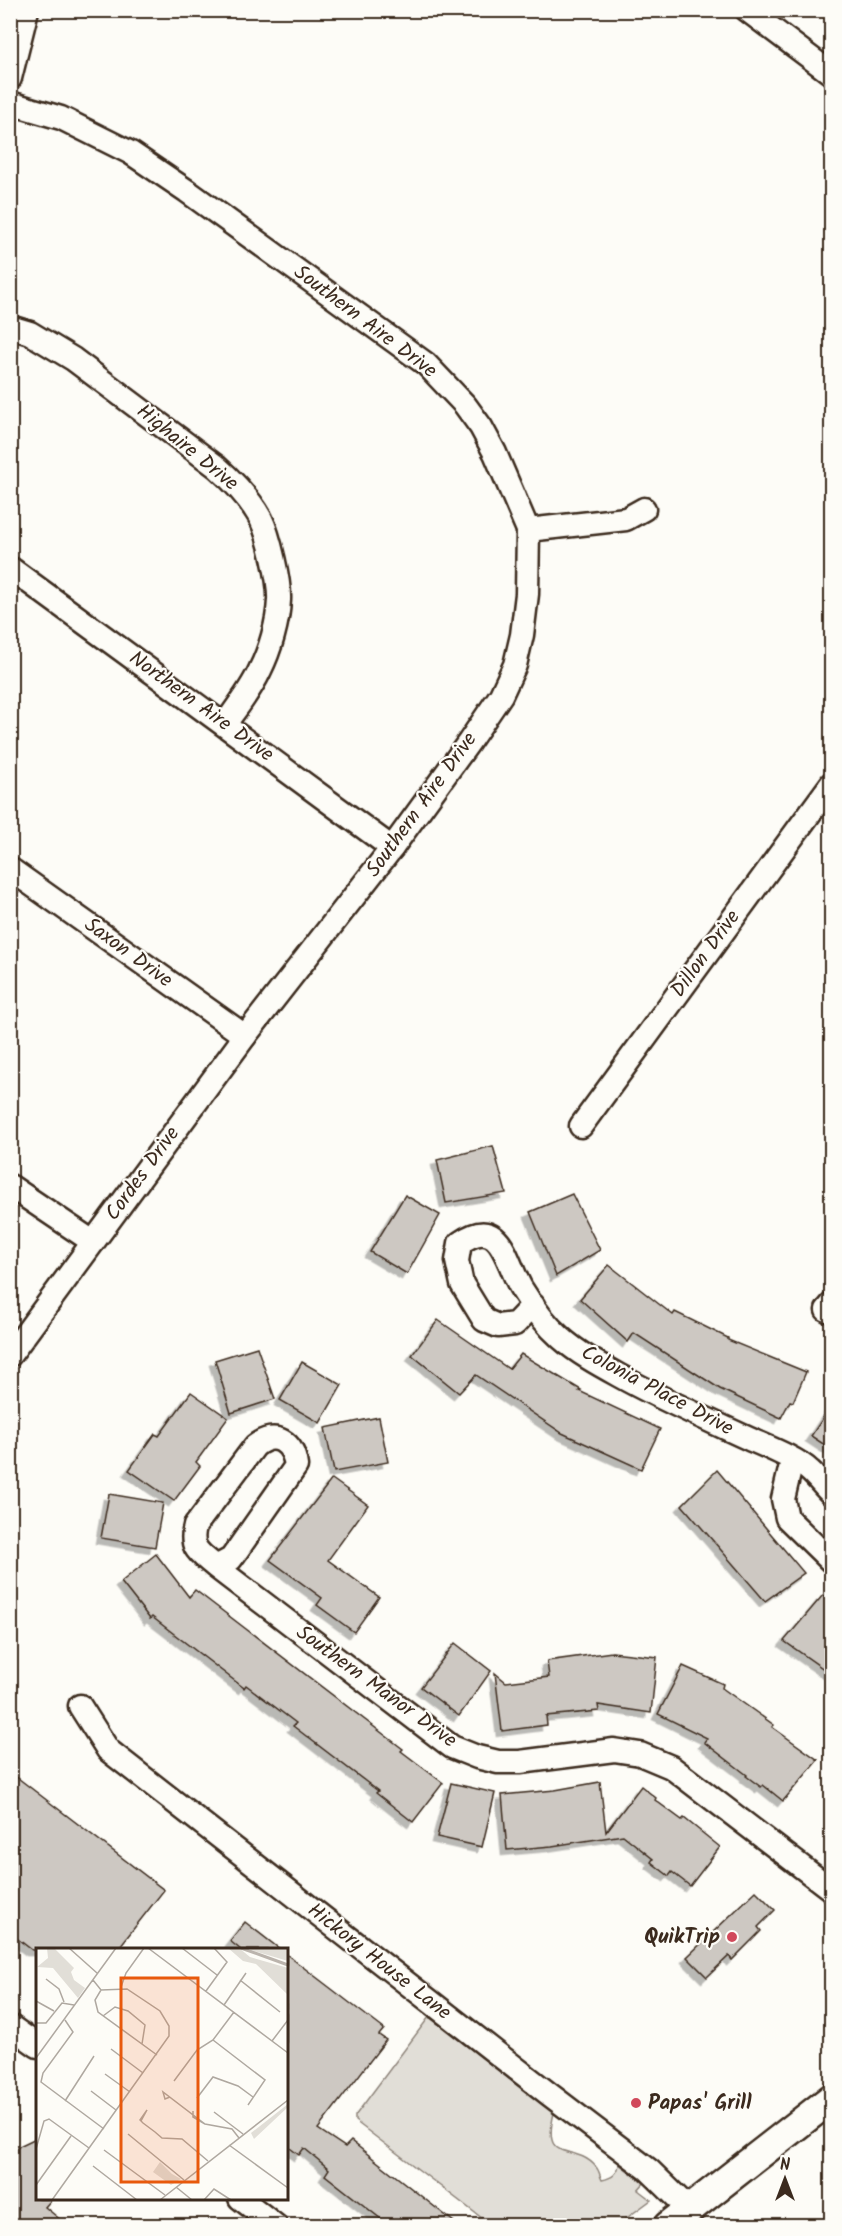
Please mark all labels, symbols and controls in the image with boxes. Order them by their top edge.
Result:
street label: Southern Aire Drive [286,257,444,387]
street label: Highaire Drive [129,396,246,500]
street label: Northern Aire Drive [122,643,281,771]
street label: Southern Aire Drive [358,725,486,885]
street label: Dillon Drive [663,903,750,1005]
street label: Saxon Drive [77,909,180,997]
street label: Cordes Drive [97,1119,189,1228]
street label: Colonia Place Drive [575,1337,740,1445]
street label: Southern Manor Drive [288,1617,464,1757]
street label: Hickory House Lane [300,1895,459,2029]
place label: QuikTrip [644,1921,720,1954]
marker: QuikTrip [725,1930,739,1944]
inset map [36,1948,288,2200]
place label: Papas' Grill [648,2087,752,2120]
marker: Papas' Grill [629,2096,643,2110]
north arrow [755,2149,815,2209]
text: N [780,2153,790,2178]

